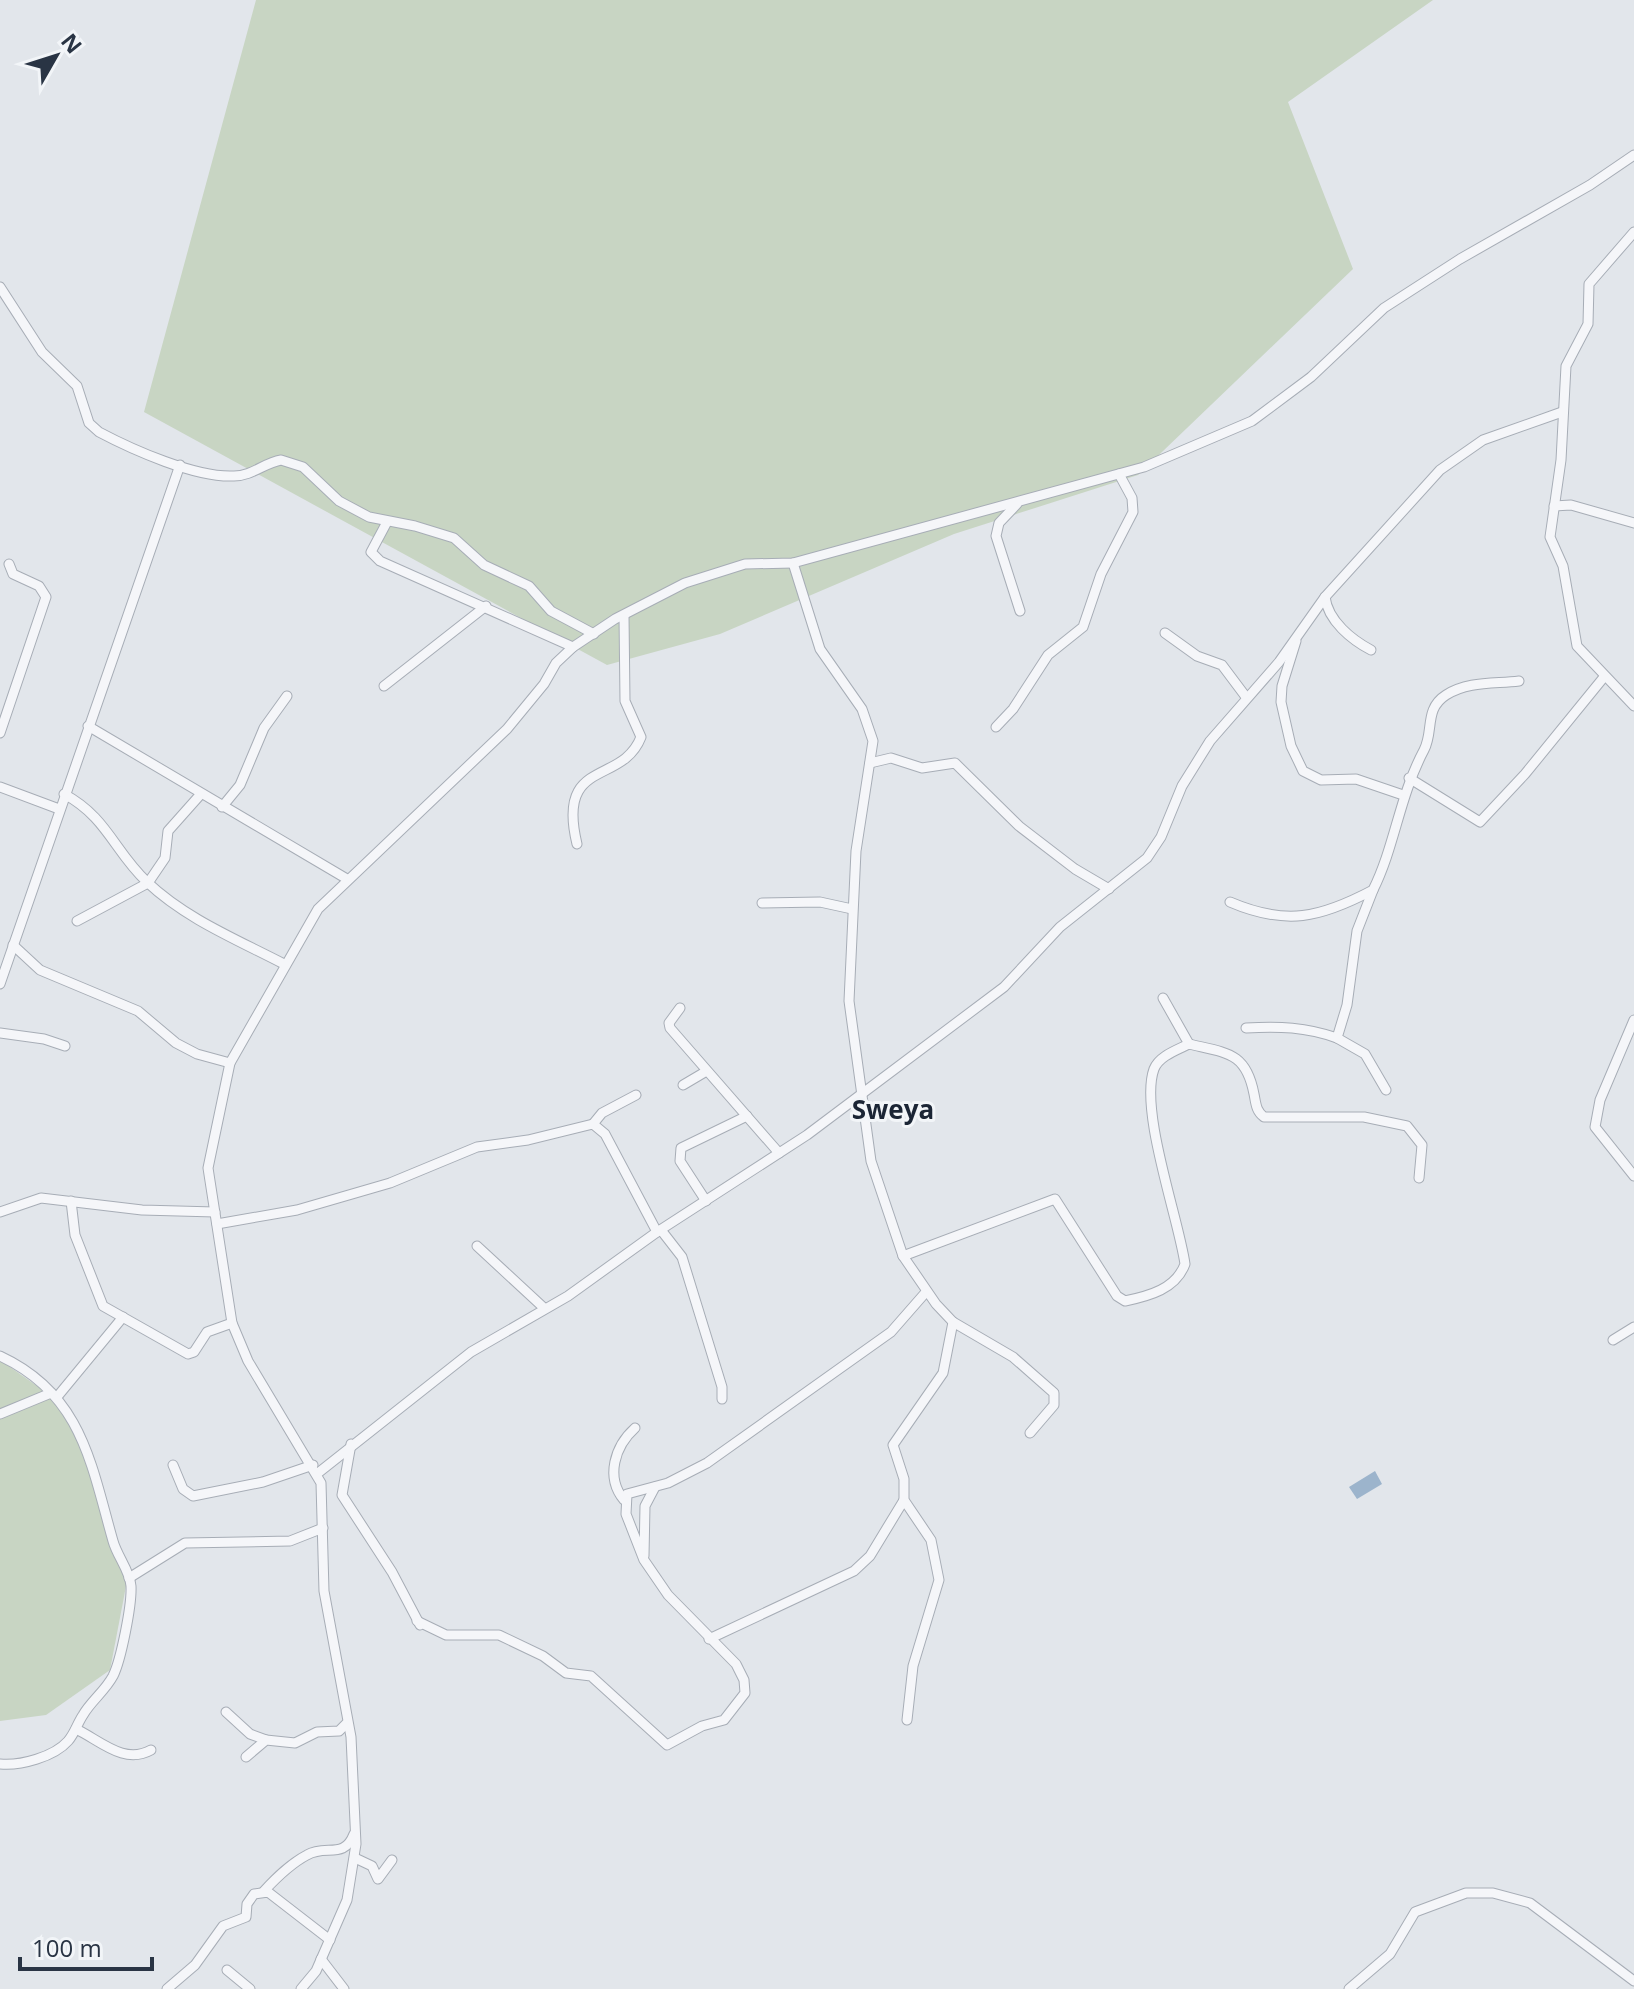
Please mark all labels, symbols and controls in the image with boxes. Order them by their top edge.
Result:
north arrow [16,16,96,96]
text: N [55,26,90,59]
district label: Sweya [852,1091,934,1127]
scale bar [20,1921,152,1971]
text: 100 m [32,1931,102,1964]

